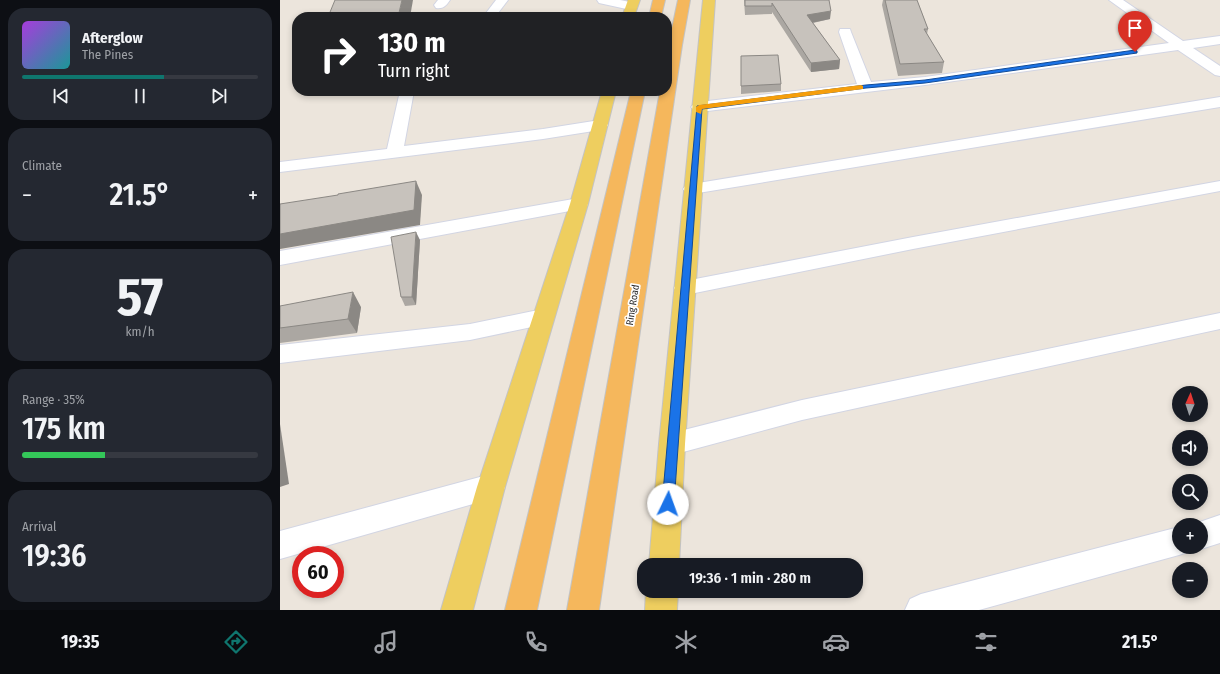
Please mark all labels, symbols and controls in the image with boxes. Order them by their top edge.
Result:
pin [1118,11,1152,52]
icon: arrive [1124,17,1146,39]
text: 130 m [378,26,446,59]
icon: right [312,28,364,80]
text: Afterglow [82,29,143,47]
text: The Pines [82,47,133,62]
text: Turn right [378,60,450,82]
icon: previous [50,85,72,107]
icon: pause [129,85,151,107]
icon: next [208,85,230,107]
text: Climate [22,158,62,173]
text: 21.5° [109,177,170,213]
text: − [22,182,32,209]
text: + [248,182,258,209]
text: 57 [117,266,163,329]
street label: Ring Road [624,284,642,326]
text: km/h [126,324,155,339]
north arrow [1172,386,1208,422]
map controls [1172,386,1208,598]
text: Range · 35% [22,392,85,407]
text: 175 km [22,411,106,447]
button: sound [1172,430,1208,466]
button: search [1172,474,1208,510]
position arrow [647,483,689,525]
button: + [1172,518,1208,554]
text: Arrival [22,519,56,534]
text: 19:36 [22,538,86,574]
speed limit sign: 60 [292,546,344,598]
button: − [1172,562,1208,598]
text: 19:36 · 1 min · 280 m [689,569,811,587]
icon: directions [222,628,250,656]
icon: music [372,628,400,656]
icon: phone [522,628,550,656]
icon: climate [672,628,700,656]
icon: car [822,628,850,656]
icon: filters [972,628,1000,656]
text: 19:35 [61,631,100,653]
text: 21.5° [1122,631,1159,653]

